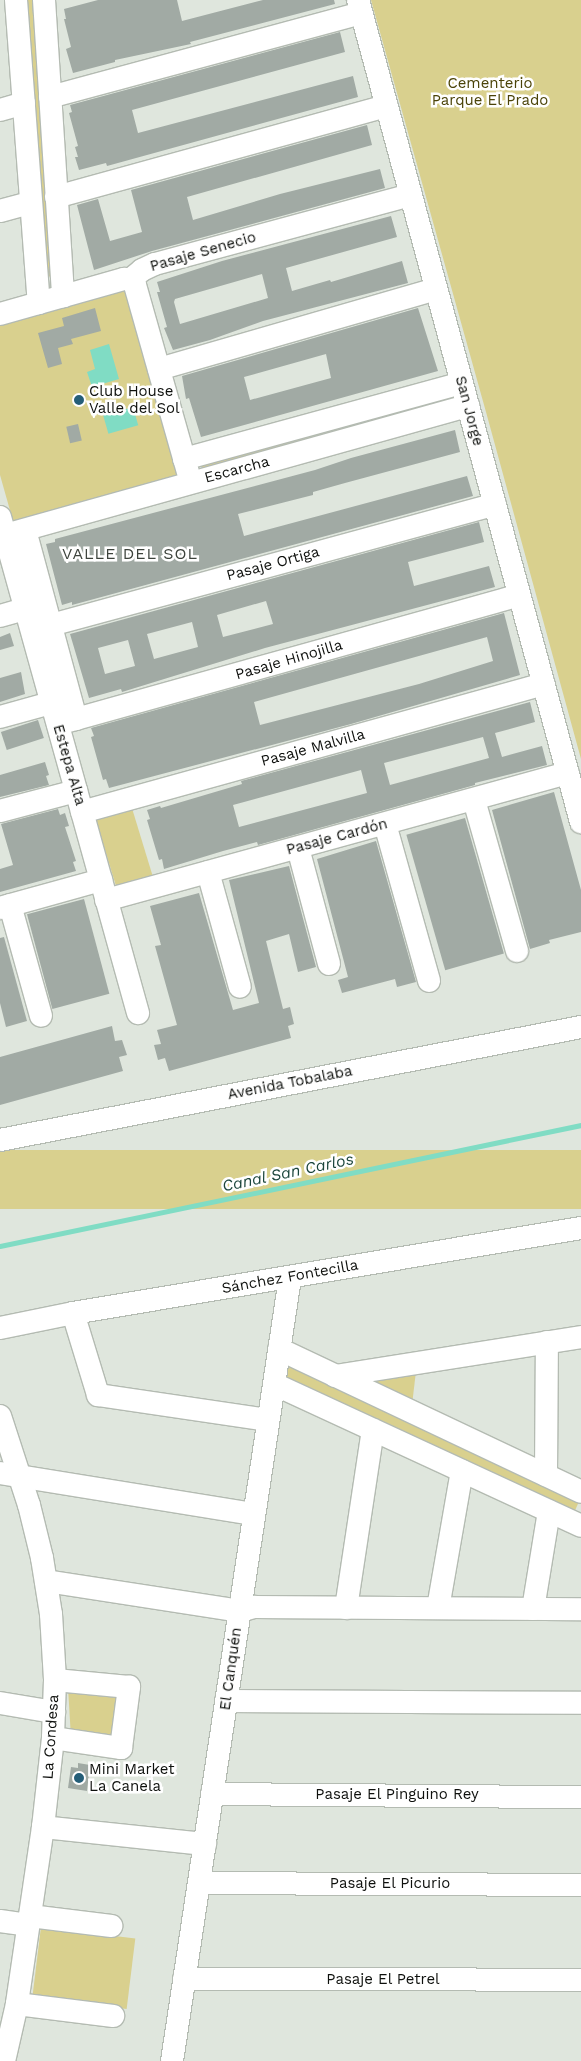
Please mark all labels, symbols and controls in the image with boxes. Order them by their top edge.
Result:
park label: Cementerio Parque El Prado [431,74,549,109]
street label: Pasaje Senecio [148,228,258,276]
street label: San Jorge [451,374,487,448]
place label: Club House Valle del Sol [89,382,180,417]
marker: Club House Valle del Sol [73,394,85,406]
street label: Escarcha [203,453,271,487]
street label: Pasaje Ortiga [225,543,321,585]
district label: VALLE DEL SOL [60,544,200,564]
street label: Pasaje Hinojilla [233,636,345,684]
street label: Estepa Alta [49,722,89,808]
street label: Pasaje Malvilla [259,725,367,771]
street label: Pasaje Cardón [284,815,390,859]
street label: Avenida Tobalaba [226,1062,354,1104]
water label: Canal San Carlos [220,1150,356,1196]
street label: Sánchez Fontecilla [220,1256,360,1298]
street label: El Canquén [216,1626,246,1712]
street label: La Condesa [39,1694,63,1780]
place label: Mini Market La Canela [89,1760,174,1795]
marker: Mini Market La Canela [73,1772,85,1784]
street label: Pasaje El Pinguino Rey [315,1786,479,1804]
street label: Pasaje El Picurio [330,1875,450,1893]
street label: Pasaje El Petrel [326,1971,440,1989]

